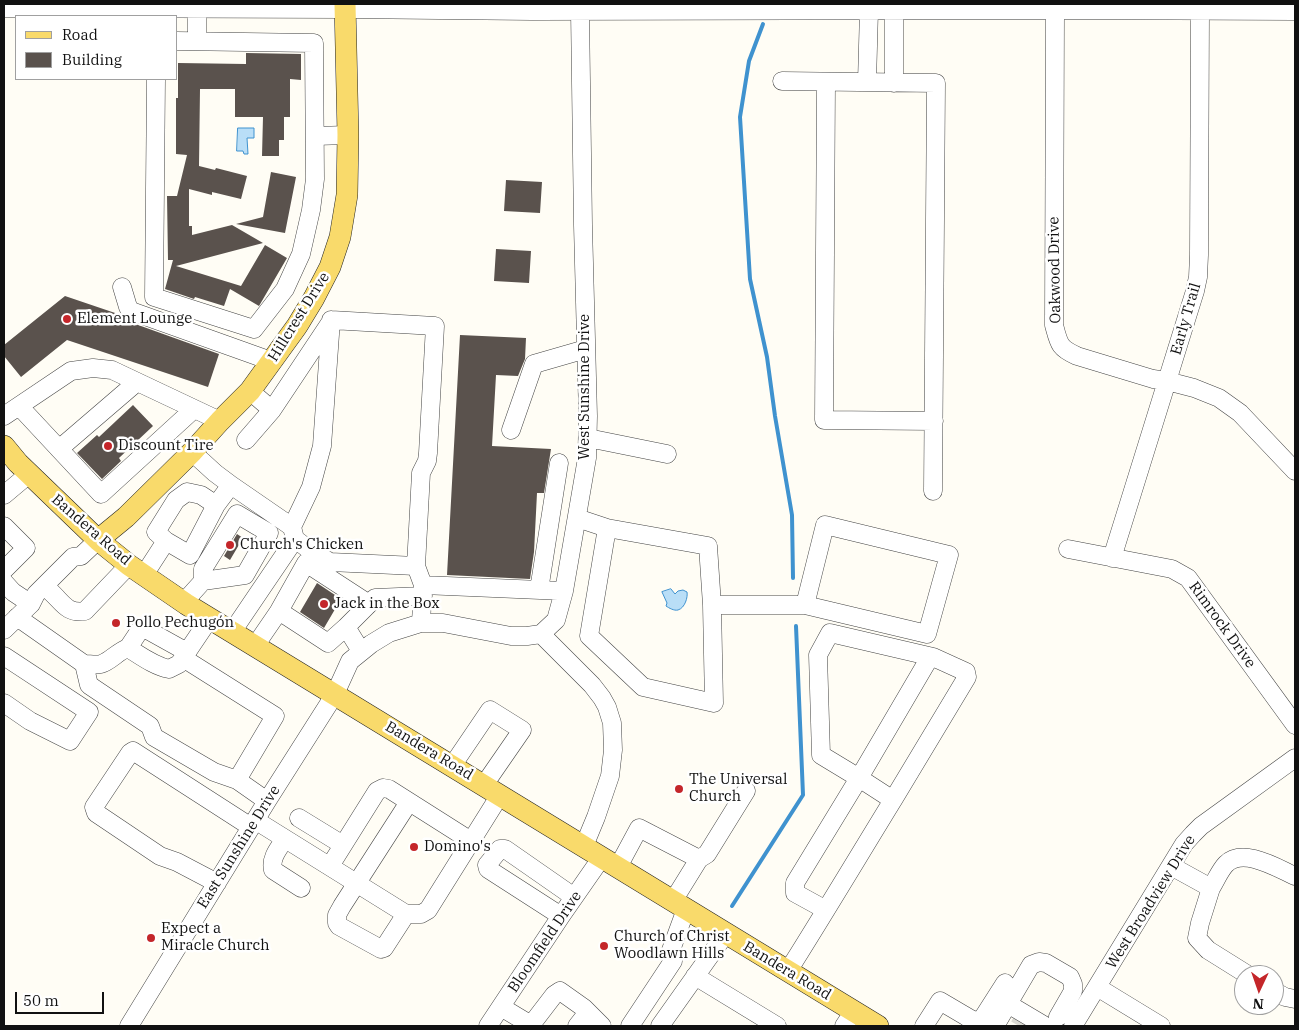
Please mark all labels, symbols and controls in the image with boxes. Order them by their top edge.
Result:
legend [15,15,178,80]
text: Road [62,25,98,44]
text: Building [62,50,122,69]
street label: Oakwood Drive [1045,216,1065,324]
street label: Hillcrest Drive [264,269,334,365]
street label: Early Trail [1167,281,1205,357]
place label: Element Lounge [77,310,192,328]
marker: Element Lounge [61,313,73,325]
street label: West Sunshine Drive [576,314,594,460]
place label: Discount Tire [118,437,214,455]
marker: Discount Tire [102,440,114,452]
street label: Bandera Road [48,491,134,569]
place label: Church's Chicken [240,536,364,554]
marker: Church's Chicken [224,539,236,551]
street label: Rimrock Drive [1185,578,1259,672]
place label: Jack in the Box [334,595,440,613]
marker: Jack in the Box [318,598,330,610]
place label: Pollo Pechugón [126,614,234,632]
marker: Pollo Pechugón [110,617,122,629]
street label: Bandera Road [382,718,476,784]
place label: The Universal Church [689,771,788,806]
street label: East Sunshine Drive [194,782,284,912]
marker: The Universal Church [673,783,685,795]
street label: West Broadview Drive [1102,832,1200,972]
place label: Domino's [424,838,491,856]
marker: Domino's [408,841,420,853]
street label: Bloomfield Drive [504,888,586,996]
place label: Expect a Miracle Church [161,920,270,955]
place label: Church of Christ Woodlawn Hills [614,928,730,963]
marker: Expect a Miracle Church [145,932,157,944]
street label: Bandera Road [740,938,834,1004]
marker: Church of Christ Woodlawn Hills [598,940,610,952]
north arrow [1234,965,1284,1015]
scale bar [18,982,106,1014]
text: 50 m [23,991,59,1010]
text: N [1252,995,1264,1013]

